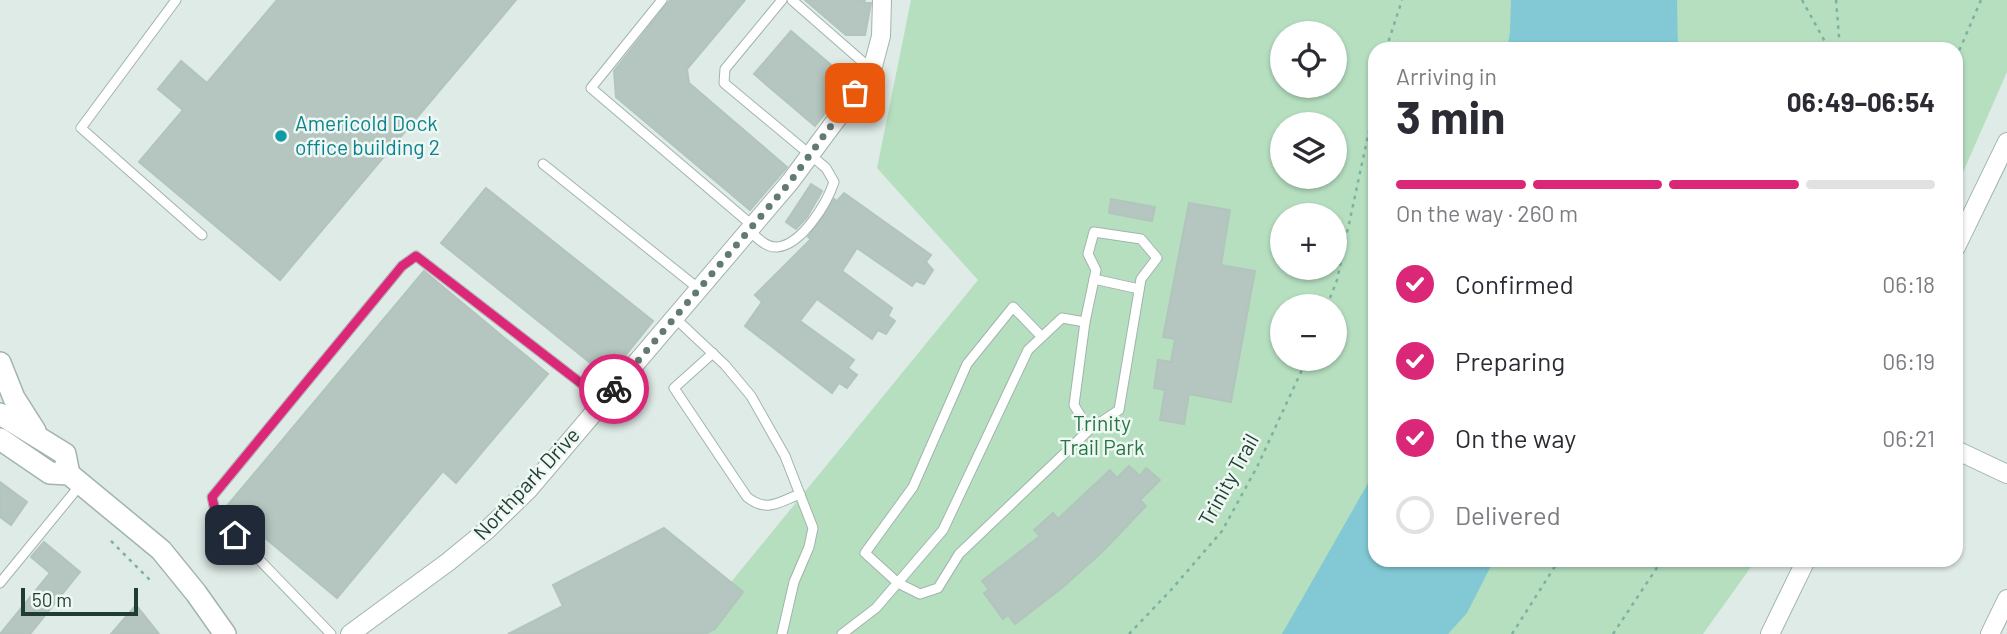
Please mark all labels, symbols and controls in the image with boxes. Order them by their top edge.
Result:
map controls [1270,21,1347,371]
button: locate [1270,21,1347,98]
text: Arriving in [1396,62,1497,90]
pin [825,63,885,123]
icon: bag [836,74,874,112]
text: 06:49–06:54 [1787,86,1935,117]
text: 3 min [1396,88,1505,143]
place label: Americold Dock office building 2 [295,110,440,159]
button: layers [1270,112,1347,189]
marker: Americold Dock office building 2 [273,128,289,144]
text: On the way · 260 m [1396,199,1578,227]
button: + [1270,203,1347,280]
icon: check [1396,265,1434,303]
text: Confirmed [1455,268,1574,299]
text: 06:18 [1882,270,1935,298]
button: − [1270,294,1347,371]
icon: check [1396,342,1434,380]
text: Preparing [1455,345,1565,376]
text: 06:19 [1882,347,1935,375]
courier [579,354,649,424]
icon: bike [595,370,633,408]
park label: Trinity Trail Park [1060,410,1144,459]
icon: check [1396,419,1434,457]
street label: Northpark Drive [468,422,584,544]
text: On the way [1455,422,1576,453]
text: 06:21 [1882,424,1935,452]
street label: Trinity Trail [1192,429,1263,530]
text: Delivered [1455,499,1561,530]
pin [205,505,265,565]
icon: home [216,516,254,554]
scale bar [21,585,138,617]
text: 50 m [32,588,72,611]

